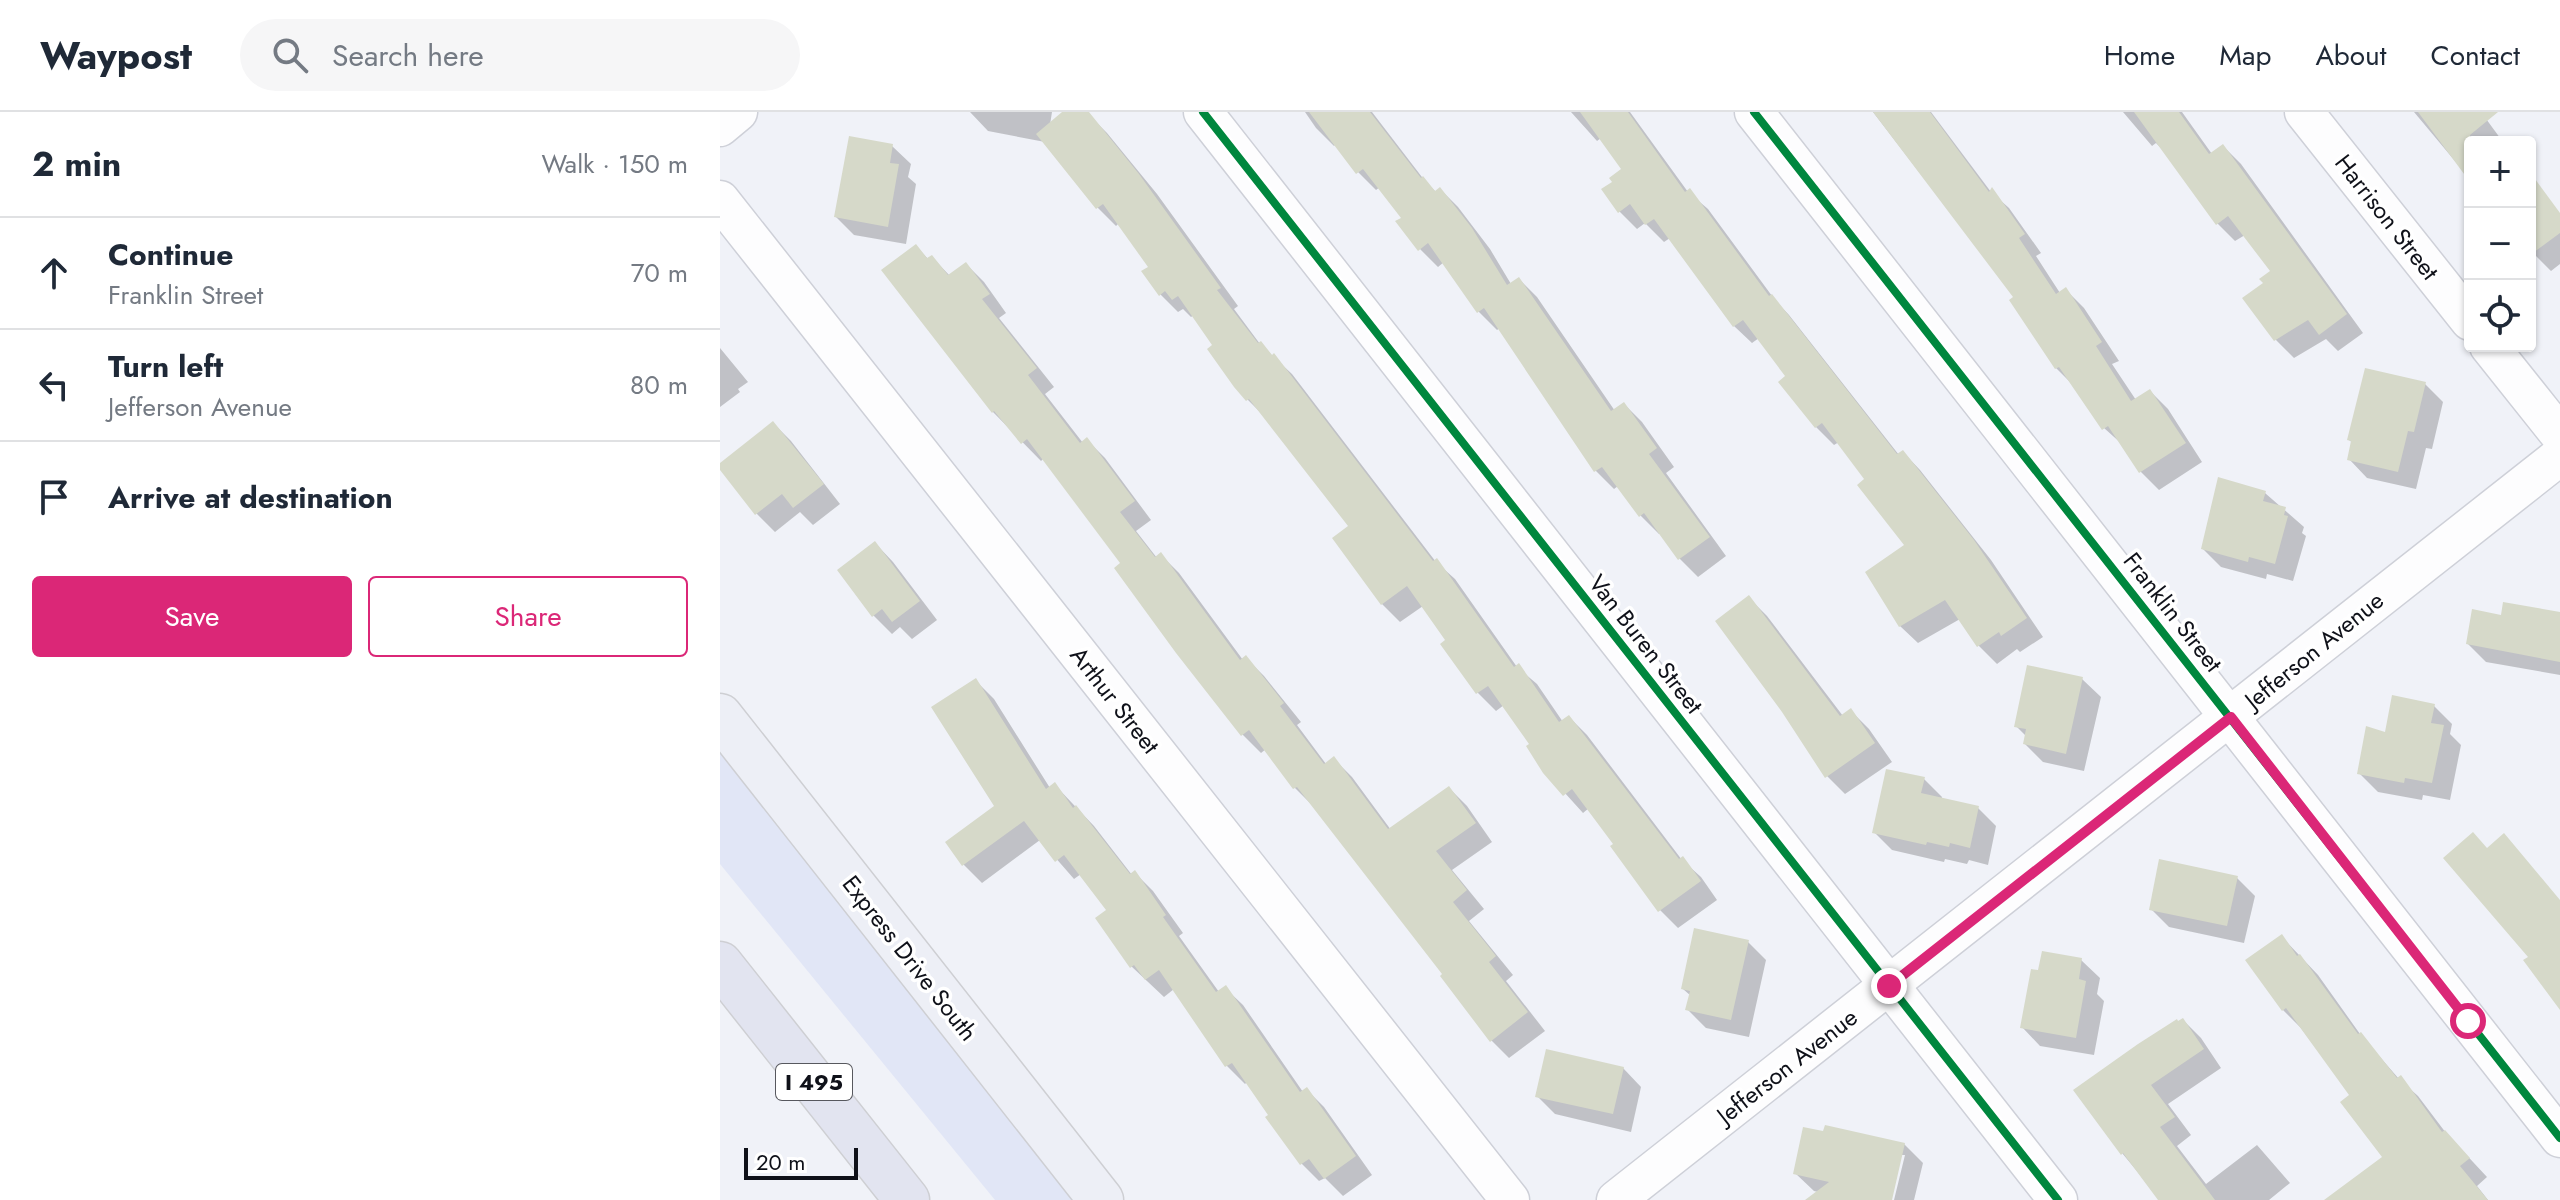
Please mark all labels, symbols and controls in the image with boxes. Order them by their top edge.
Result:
search box [240,19,800,91]
text: Waypost [40,28,192,83]
icon: search [268,33,312,77]
text: Search here [332,34,484,77]
text: Home [2104,35,2175,76]
text: Map [2219,35,2271,76]
text: About [2315,35,2387,76]
text: Contact [2431,35,2520,76]
map controls [2464,136,2536,352]
button: + [2464,136,2536,208]
text: 2 min [32,140,121,189]
text: Walk · 150 m [541,145,688,183]
street label: Harrison Street [2327,147,2447,288]
button: − [2464,208,2536,280]
text: Continue [108,233,234,276]
icon: ahead [32,251,76,295]
text: 70 m [631,254,688,292]
text: Franklin Street [108,276,263,314]
button: locate [2464,280,2536,352]
text: Turn left [108,345,223,388]
icon: left [32,363,76,407]
text: 80 m [630,366,688,404]
text: Jefferson Avenue [108,388,292,426]
icon: arrive [32,475,76,519]
text: Arrive at destination [108,476,393,519]
street label: Franklin Street [2115,545,2231,679]
street label: Van Buren Street [1580,567,1712,721]
button: Save [32,576,352,657]
button: Share [368,576,688,657]
street label: Jefferson Avenue [2235,583,2391,719]
street label: Arthur Street [1062,639,1168,761]
street label: Express Drive South [834,868,986,1048]
route end [1871,968,1907,1004]
street label: Jefferson Avenue [1707,1000,1865,1134]
route start [2450,1003,2486,1039]
road number: I 495 [776,1064,852,1100]
scale bar [744,1144,858,1180]
text: 20 m [756,1146,805,1178]

